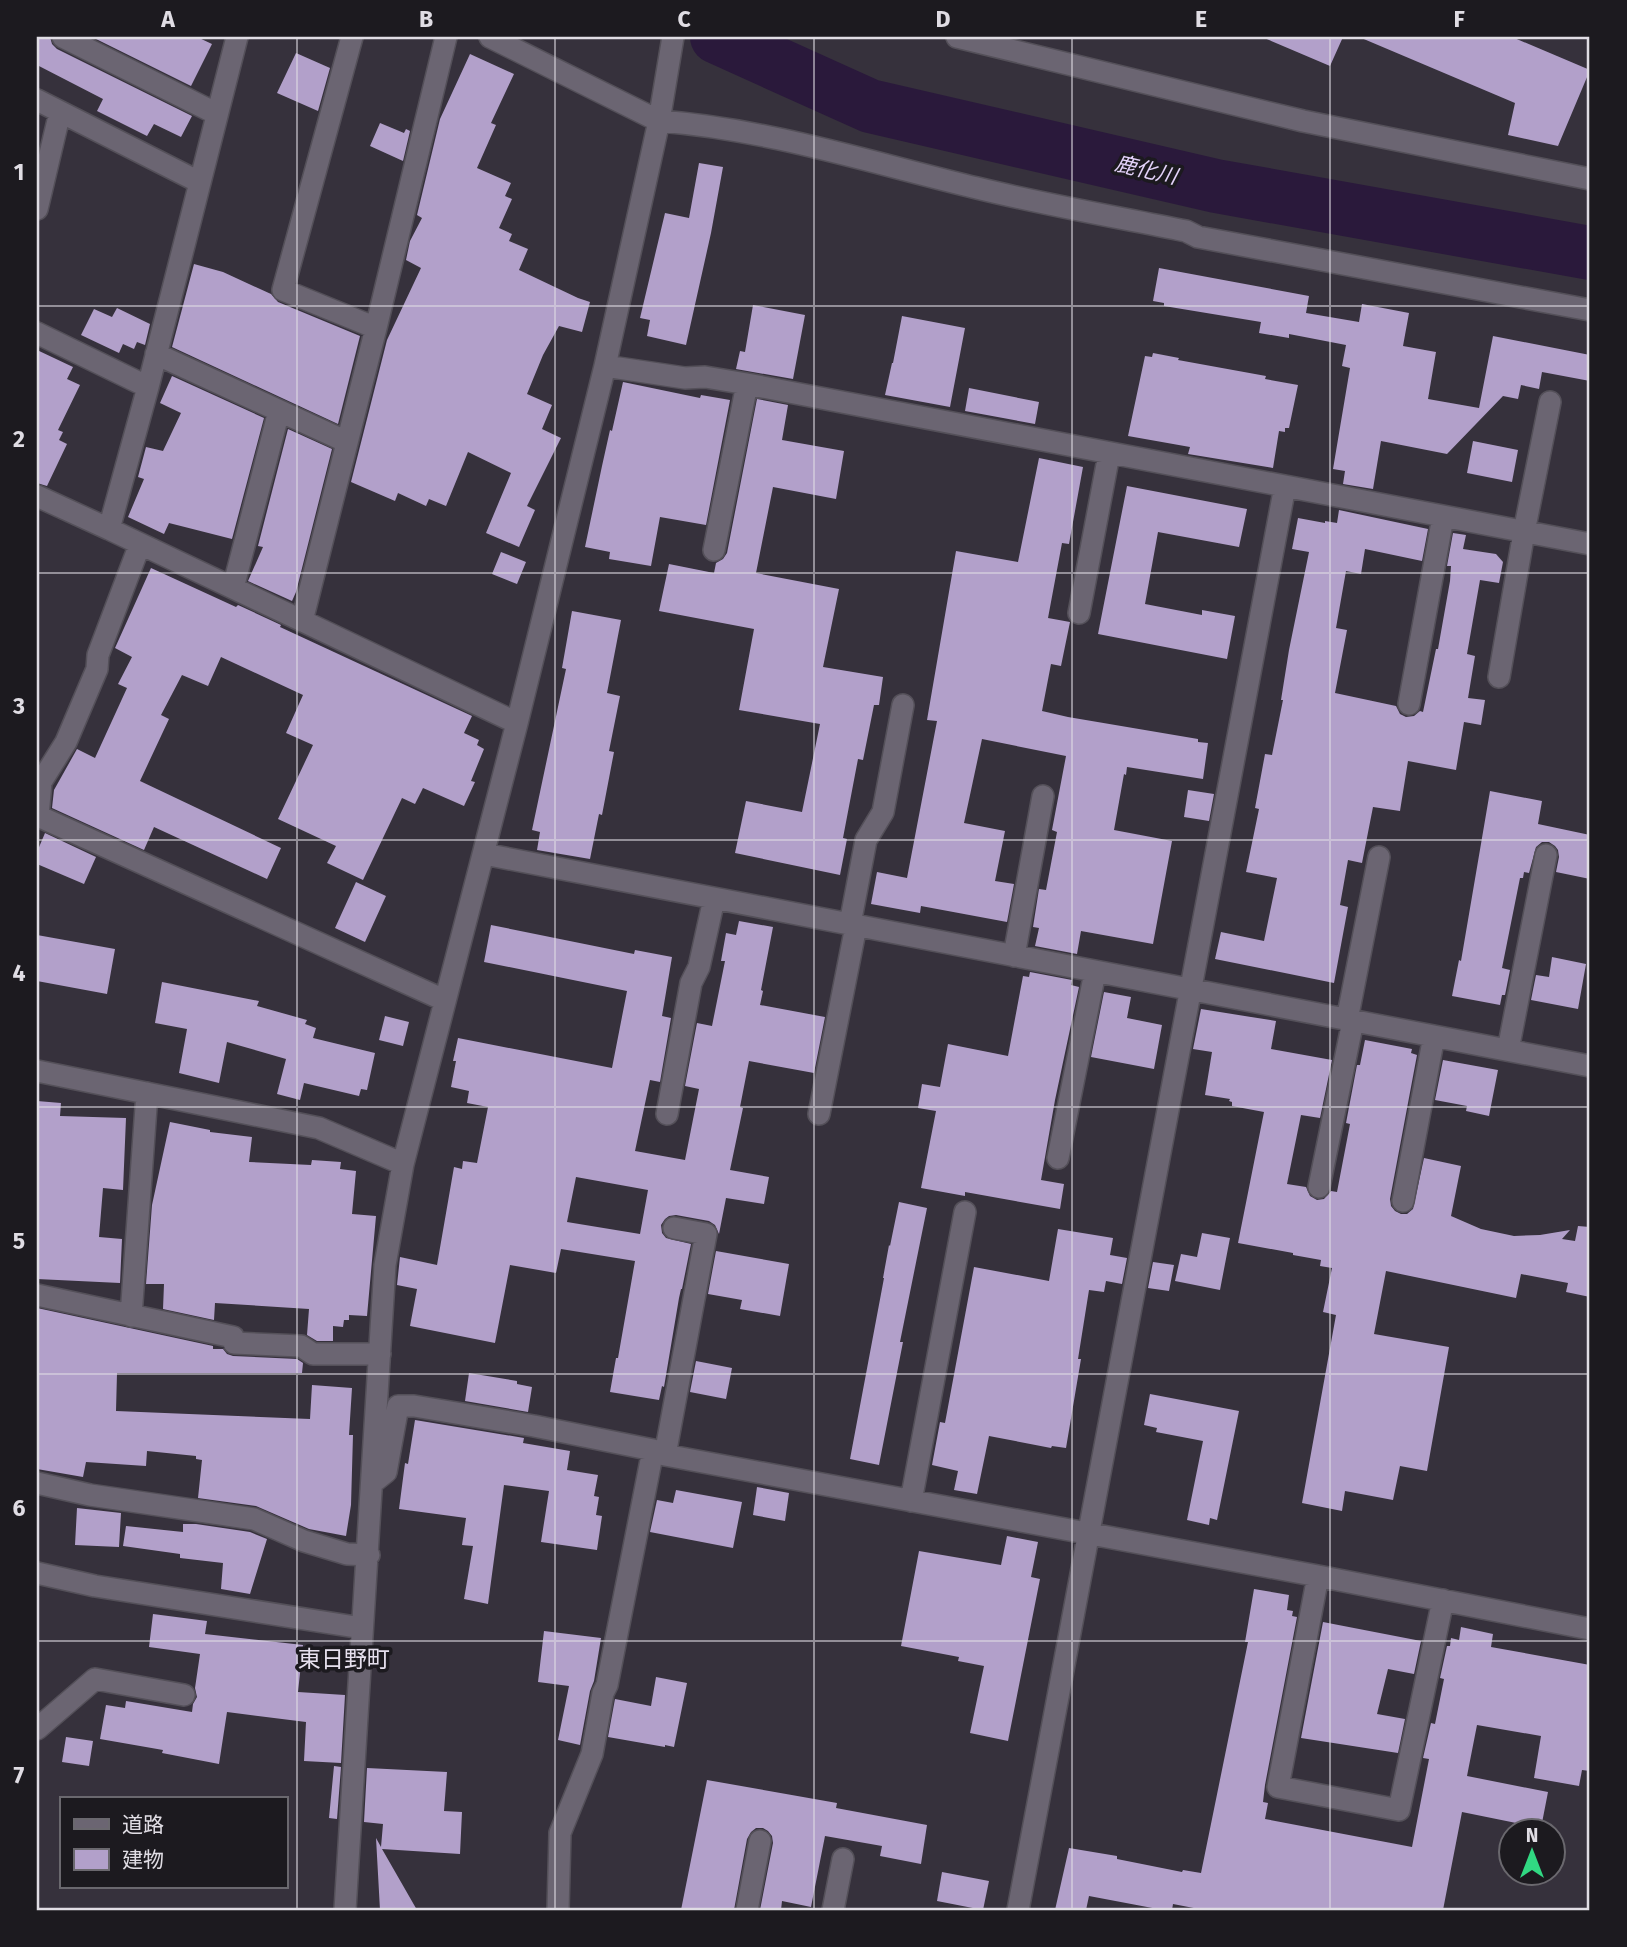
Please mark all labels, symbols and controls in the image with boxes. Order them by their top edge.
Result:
text: A [160,5,175,33]
text: B [419,5,433,33]
text: C [677,5,691,33]
text: D [936,5,951,33]
text: E [1195,5,1207,33]
text: F [1453,5,1465,33]
water label: 鹿化川 [1112,150,1182,190]
text: 1 [14,158,24,186]
text: 2 [13,425,25,453]
text: 3 [12,692,25,720]
text: 4 [13,959,26,987]
text: 5 [13,1227,25,1255]
text: 6 [13,1494,26,1522]
district label: 東日野町 [298,1645,390,1673]
text: 7 [14,1761,25,1789]
legend [60,1797,287,1888]
text: 道路 [122,1812,164,1838]
north arrow [1498,1818,1568,1888]
text: N [1526,1824,1538,1847]
text: 建物 [122,1847,164,1873]

